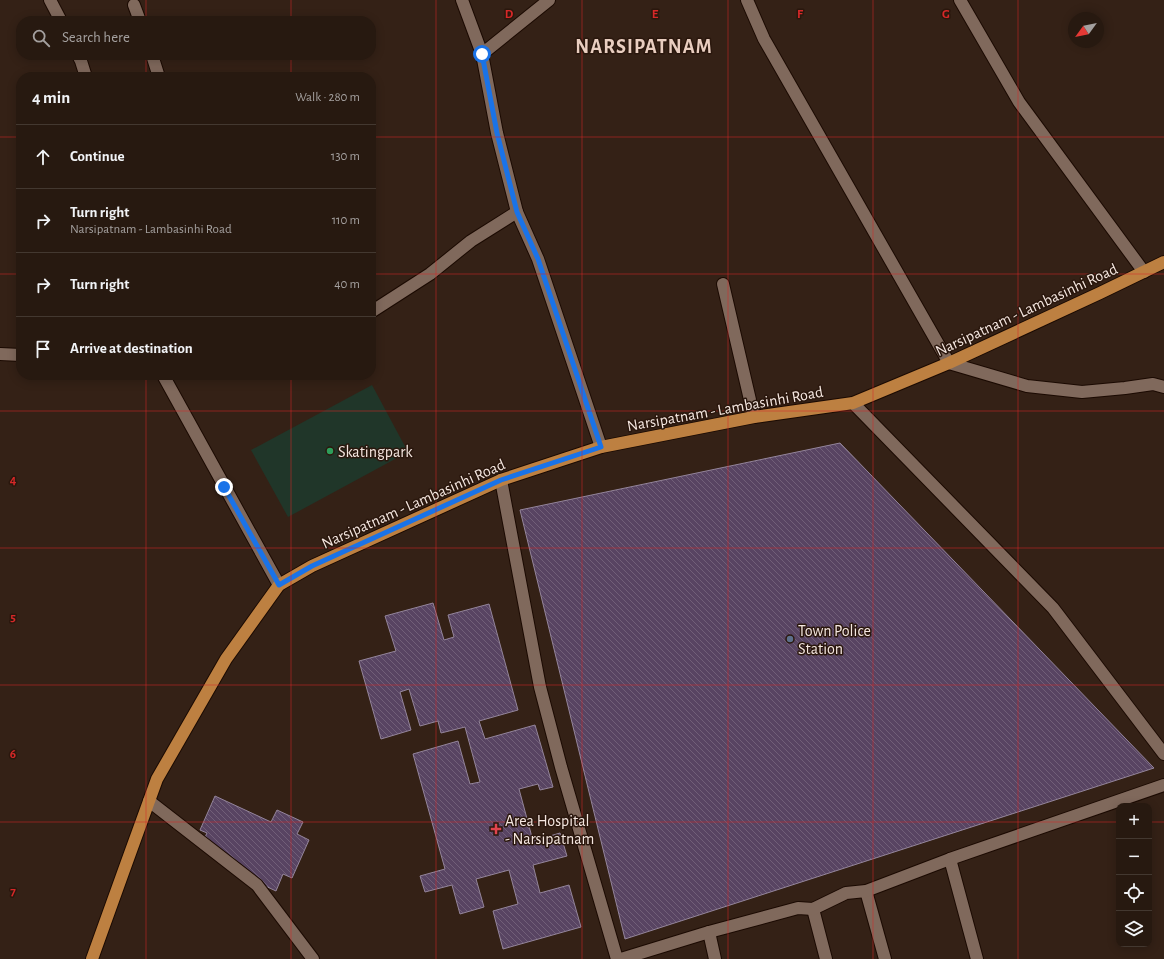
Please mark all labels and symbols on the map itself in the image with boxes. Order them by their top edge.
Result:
text: D [505,8,514,21]
text: E [652,8,659,21]
text: F [797,8,804,21]
text: G [942,8,950,21]
north arrow [1068,12,1104,48]
district label: NARSIPATNAM [575,37,713,57]
route start [473,45,491,63]
street label: Narsipatnam - Lambasinhi Road [933,261,1120,359]
street label: Narsipatnam - Lambasinhi Road [626,384,825,434]
place label: Skatingpark [338,444,413,460]
marker: Skatingpark [325,446,335,456]
street label: Narsipatnam - Lambasinhi Road [319,456,508,552]
text: 4 [10,474,17,487]
route end [215,478,233,496]
text: 5 [10,611,16,624]
place label: Town Police Station [798,623,871,657]
marker: Town Police Station [785,634,795,644]
text: 6 [10,748,16,761]
place label: Area Hospital - Narsipatnam [505,813,594,847]
marker: Area Hospital - Narsipatnam [490,823,502,835]
text: 7 [10,885,16,898]

